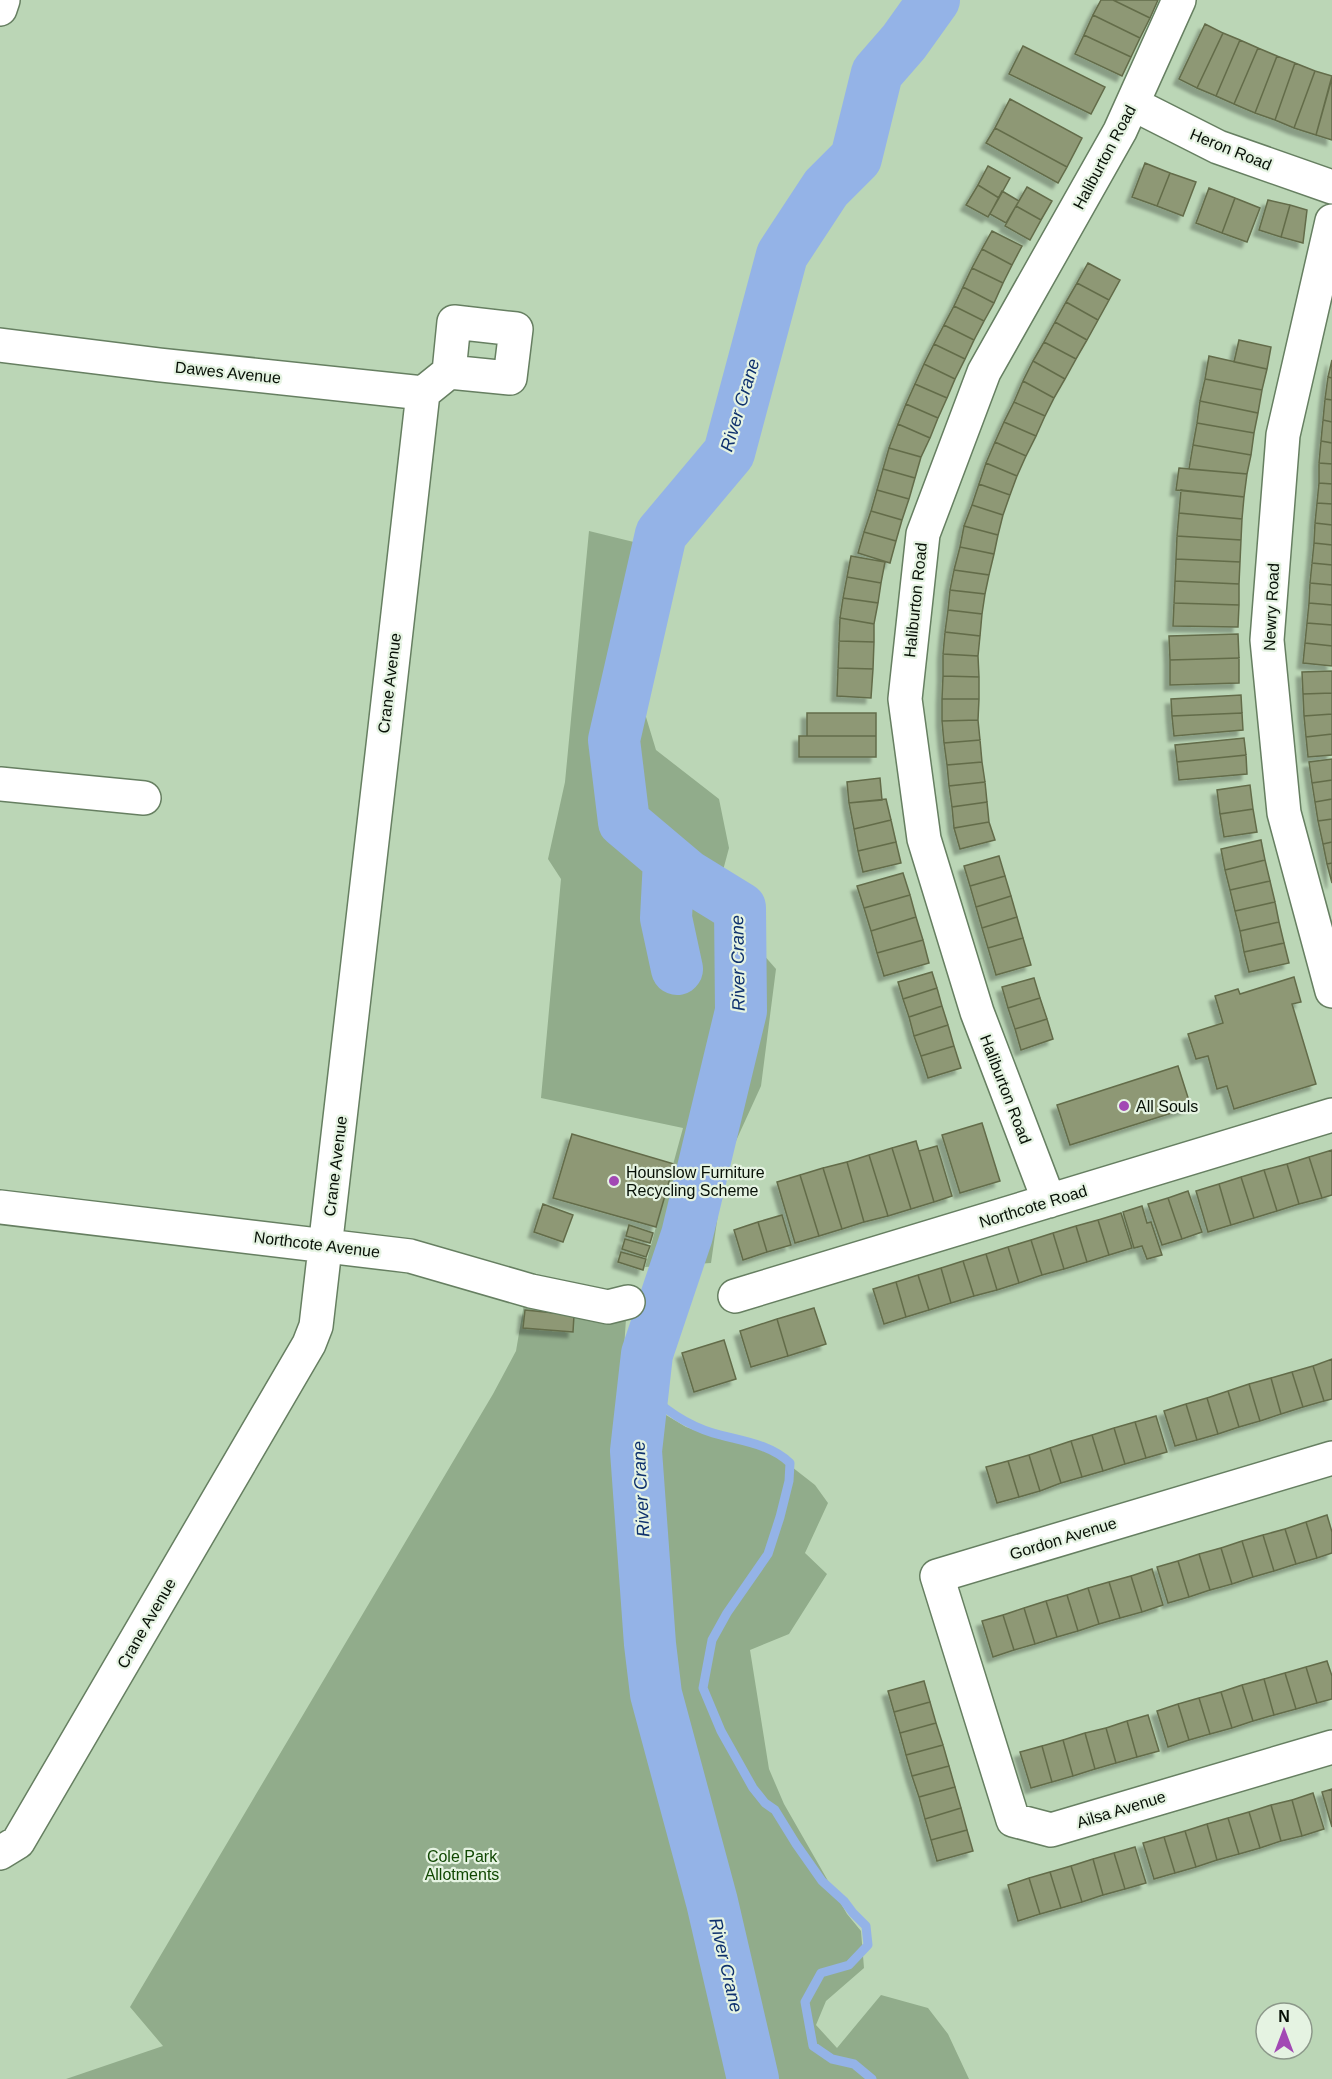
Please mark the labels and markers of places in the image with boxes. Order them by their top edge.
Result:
place label: All Souls [1136,1098,1198,1115]
marker: All Souls [1117,1099,1131,1113]
place label: Hounslow Furniture Recycling Scheme [626,1164,765,1199]
marker: Hounslow Furniture Recycling Scheme [607,1174,621,1188]

